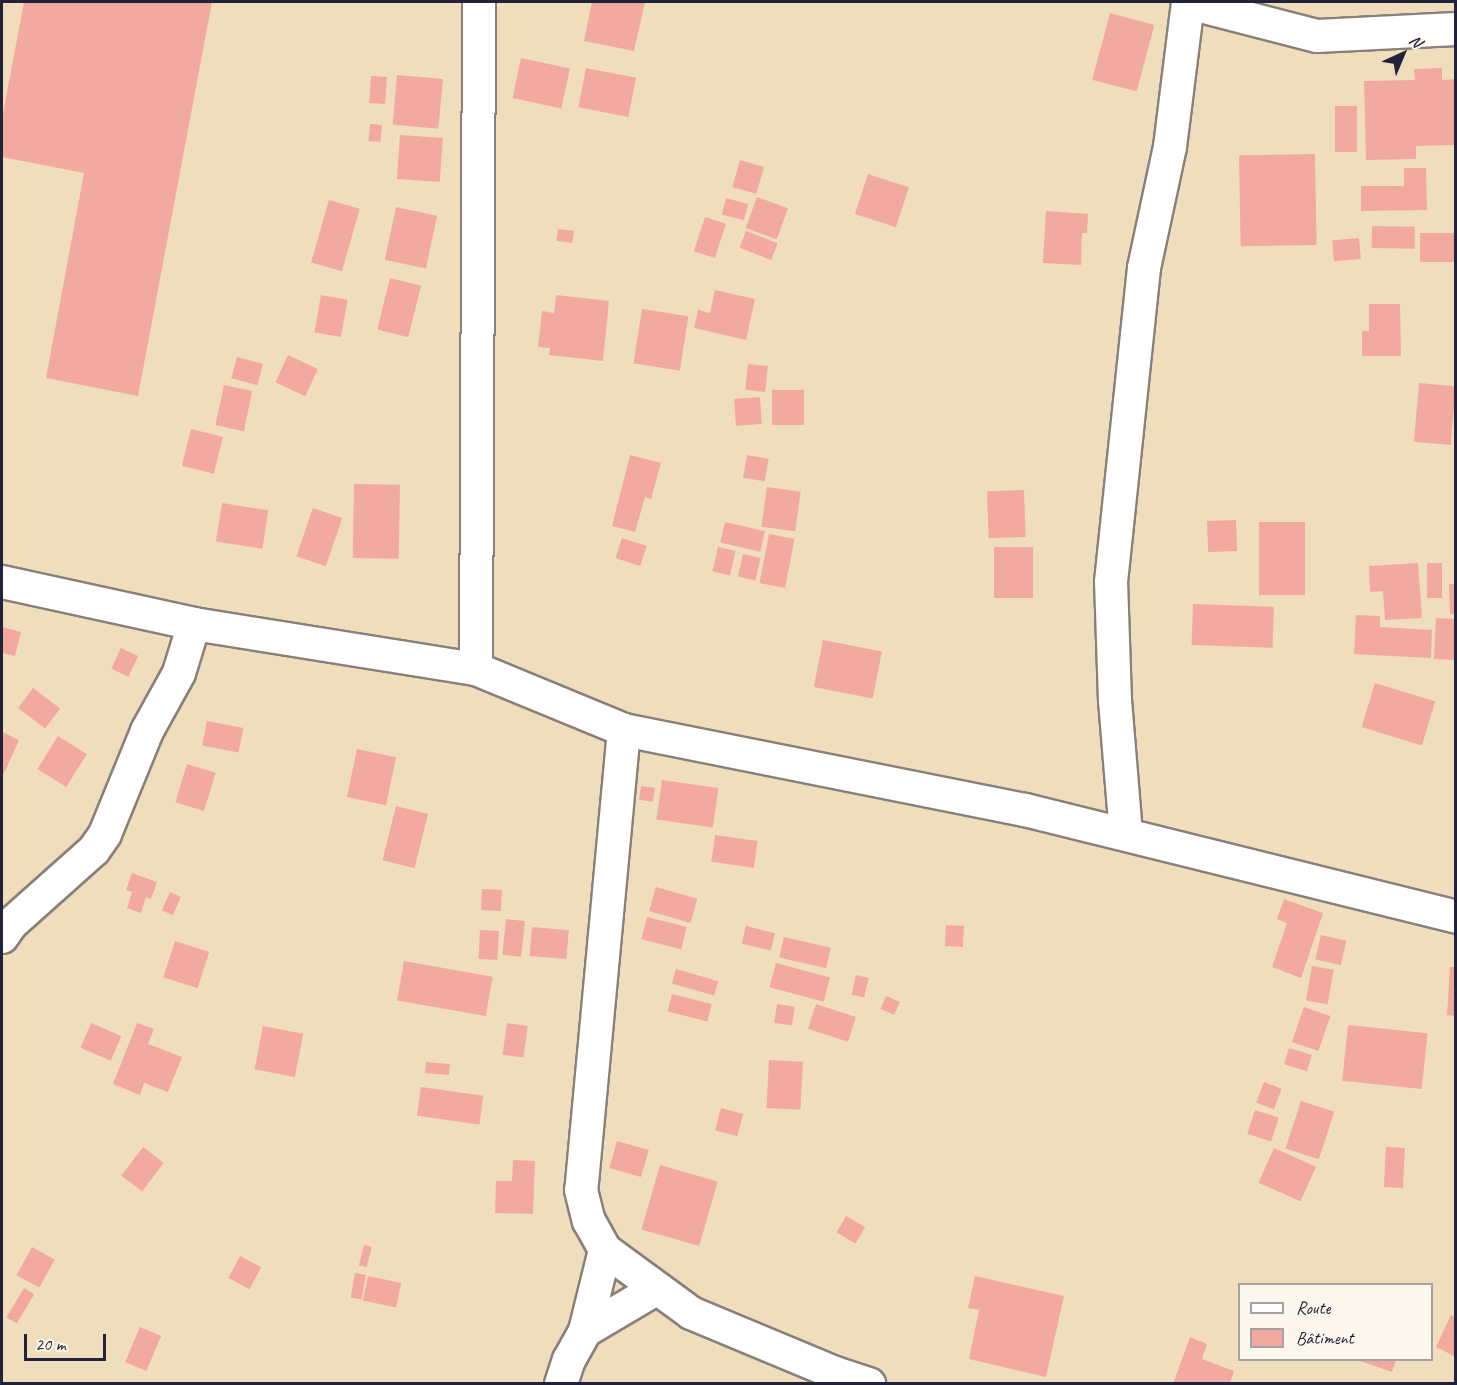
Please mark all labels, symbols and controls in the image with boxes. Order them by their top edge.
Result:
north arrow [1373,24,1433,84]
text: N [1405,30,1426,52]
legend [1238,1283,1433,1361]
text: Route [1296,1297,1330,1319]
scale bar [27,1322,110,1360]
text: Bâtiment [1296,1327,1354,1349]
text: 20 m [35,1333,66,1355]

